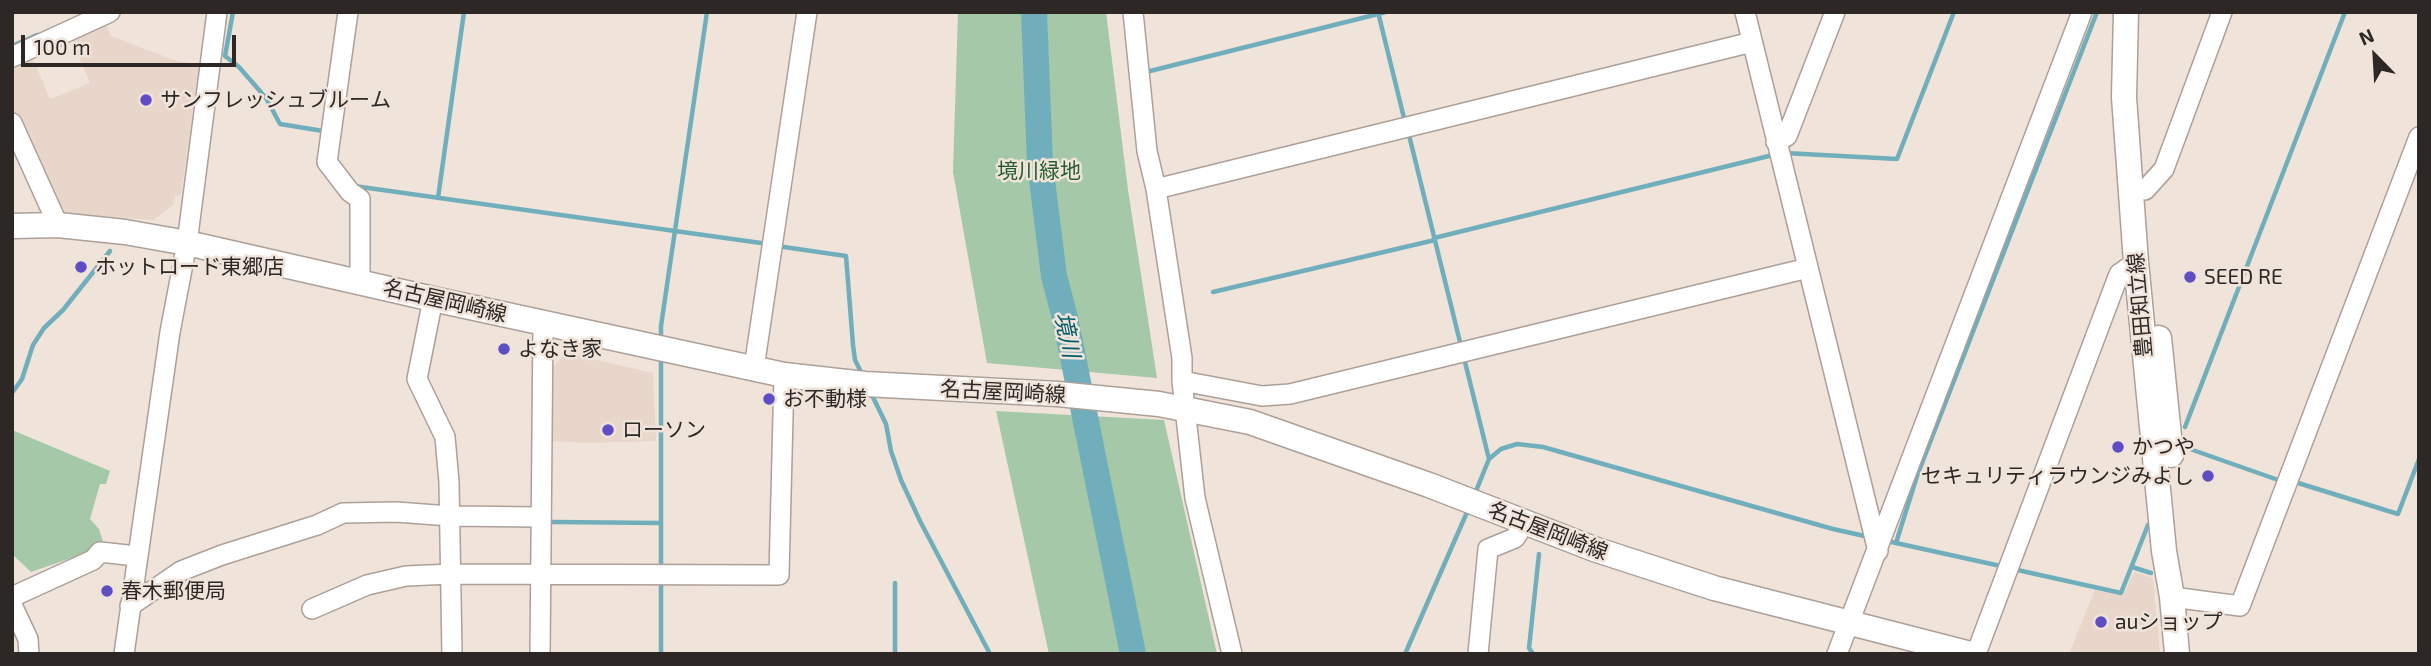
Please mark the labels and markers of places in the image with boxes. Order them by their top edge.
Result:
place label: サンフレッシュブルーム [160,87,391,113]
marker: サンフレッシュブルーム [138,92,154,108]
place label: ホットロード東郷店 [95,254,284,280]
marker: ホットロード東郷店 [73,259,89,275]
place label: SEED RE [2204,264,2283,290]
marker: SEED RE [2182,269,2198,285]
place label: よなき家 [518,336,602,362]
marker: よなき家 [496,341,512,357]
place label: お不動様 [783,386,867,412]
marker: お不動様 [761,391,777,407]
place label: ローソン [622,417,706,443]
marker: ローソン [600,422,616,438]
place label: かつや [2132,434,2195,460]
marker: かつや [2110,439,2126,455]
place label: セキュリティラウンジみよし [1921,463,2194,489]
marker: セキュリティラウンジみよし [2200,468,2216,484]
place label: 春木郵便局 [121,578,226,604]
marker: 春木郵便局 [99,583,115,599]
place label: auショップ [2115,609,2222,635]
marker: auショップ [2093,614,2109,630]

